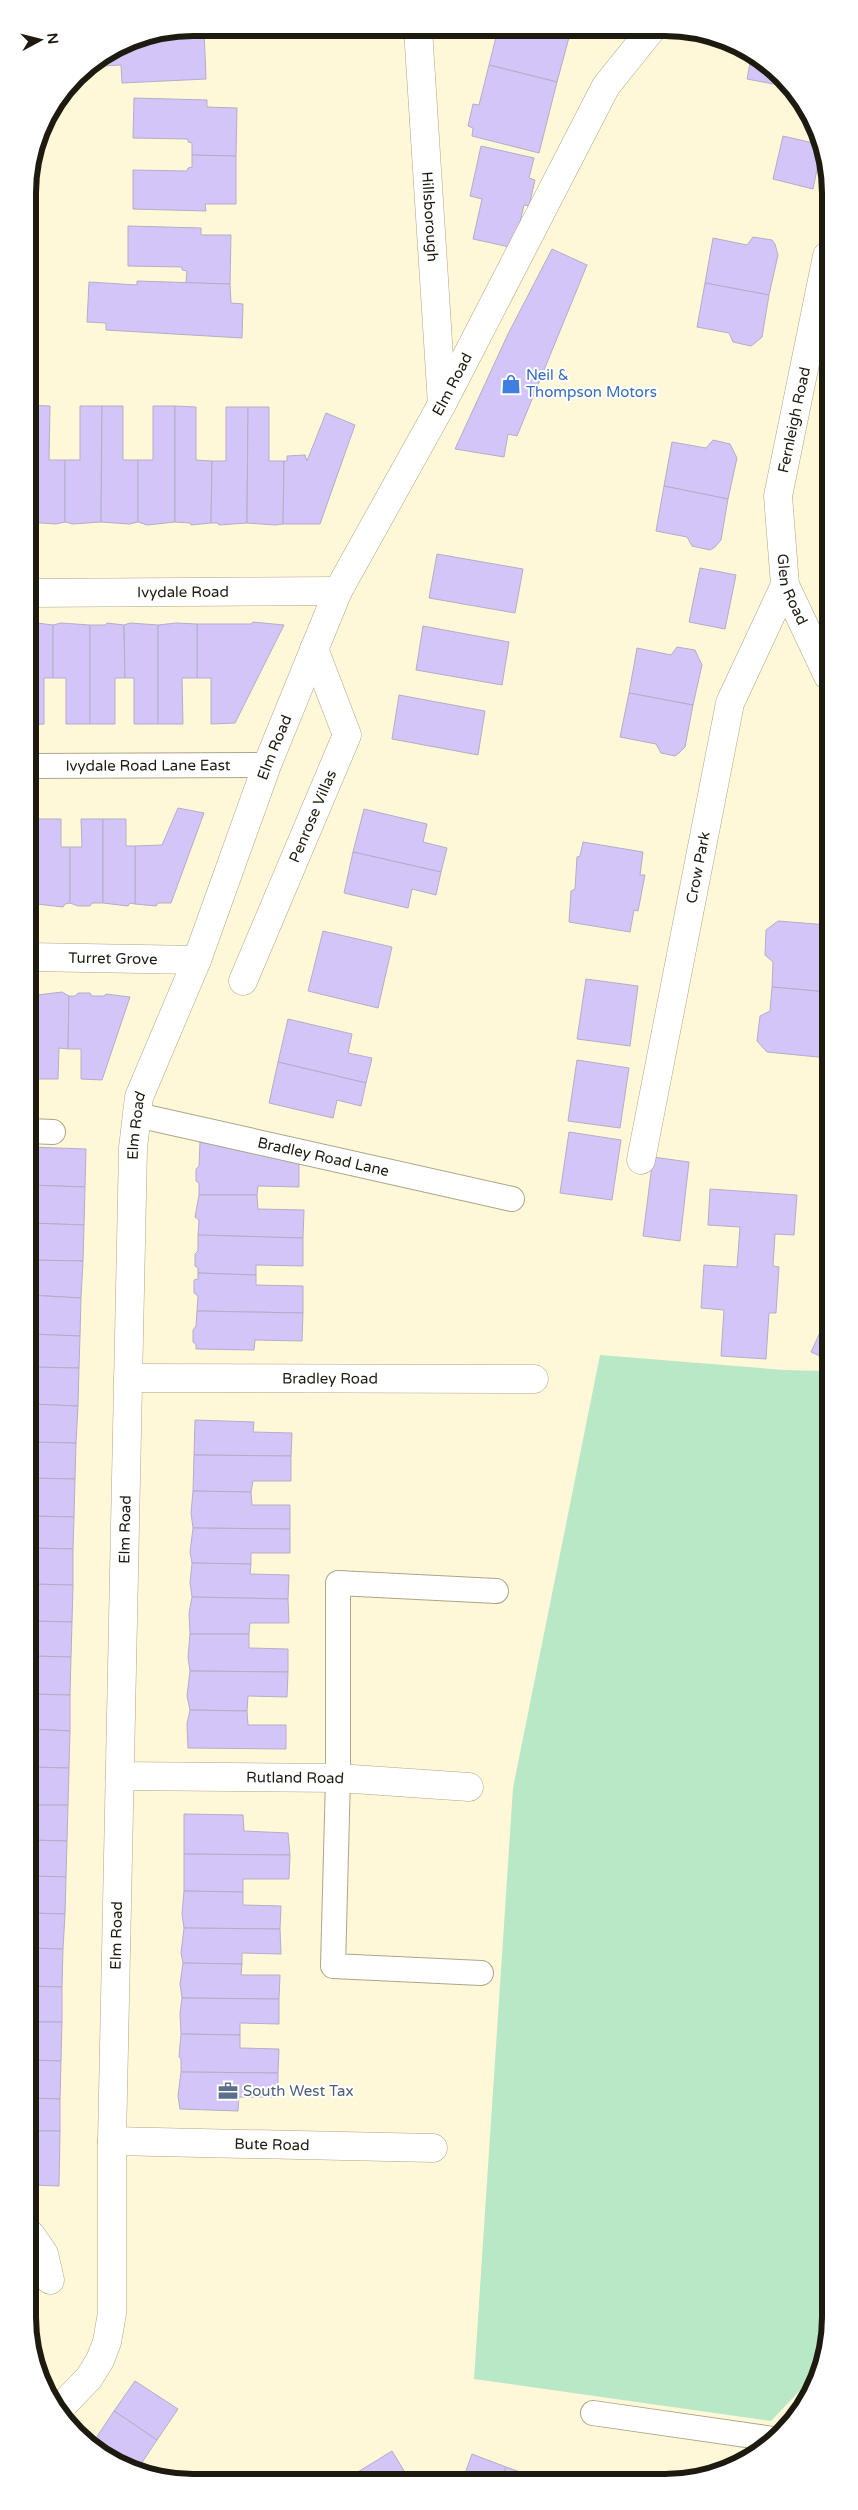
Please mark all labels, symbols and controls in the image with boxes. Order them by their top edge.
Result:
north arrow [15,15,65,65]
text: N [43,32,62,45]
street label: Hillsborough [418,171,442,262]
street label: Elm Road [428,350,476,419]
street label: Fernleigh Road [774,365,814,475]
place label: Neil & Thompson Motors [526,366,657,401]
shop icon: Neil & Thompson Motors [500,373,522,395]
street label: Glen Road [774,553,811,628]
street label: Ivydale Road [137,583,229,601]
street label: Elm Road [253,712,296,782]
street label: Ivydale Road Lane East [65,756,231,775]
street label: Penrose Villas [285,767,340,865]
street label: Crow Park [682,830,714,905]
street label: Turret Grove [68,949,158,968]
street label: Elm Road [124,1089,149,1160]
street label: Bradley Road Lane [256,1133,391,1180]
street label: Bradley Road [282,1369,378,1388]
street label: Elm Road [115,1495,135,1564]
street label: Rutland Road [246,1768,345,1787]
street label: Elm Road [107,1901,126,1970]
office icon: South West Tax [217,2080,239,2102]
place label: South West Tax [243,2082,354,2100]
street label: Bute Road [234,2135,310,2154]

